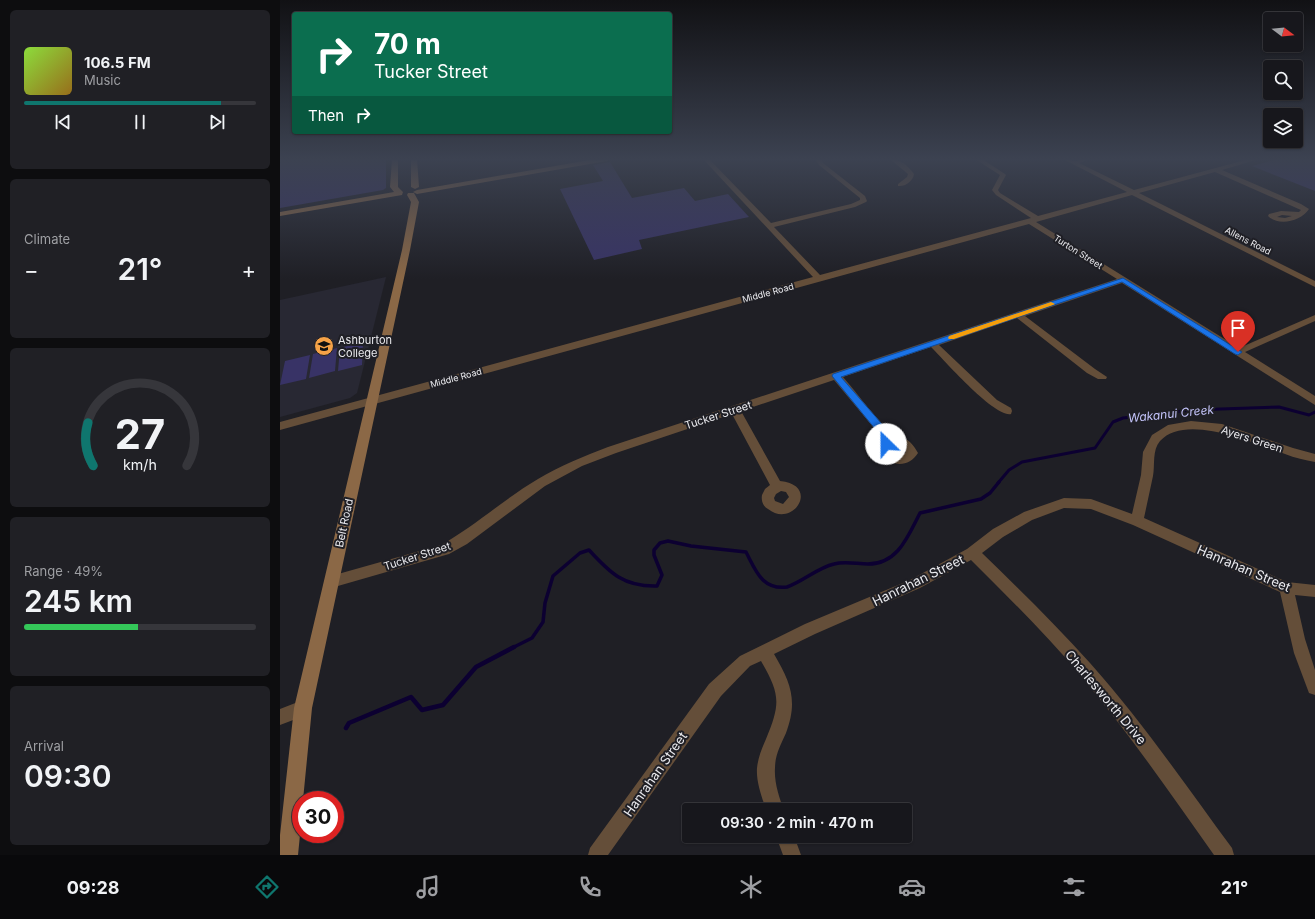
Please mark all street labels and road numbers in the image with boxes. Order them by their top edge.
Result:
street label: Allens Road [1223,224,1273,257]
street label: Turton Street [1052,232,1105,271]
street label: Middle Road [741,280,795,305]
street label: Middle Road [429,365,483,390]
street label: Tucker Street [683,397,754,432]
street label: Ayers Green [1220,422,1284,456]
street label: Belt Road [332,497,356,549]
street label: Tucker Street [382,538,453,573]
street label: Hanrahan Street [1195,541,1293,595]
street label: Hanrahan Street [870,551,966,609]
street label: Charlesworth Drive [1062,647,1150,747]
street label: Hanrahan Street [620,729,690,819]

